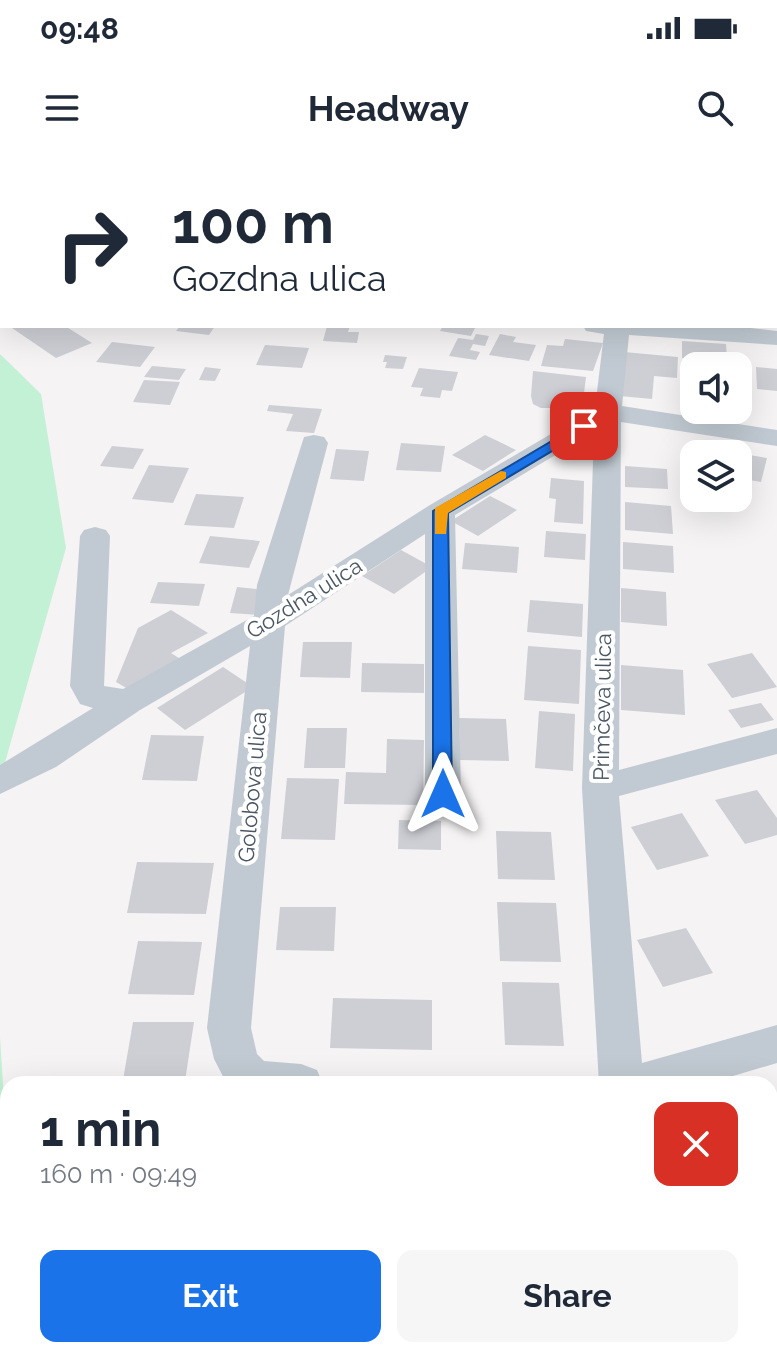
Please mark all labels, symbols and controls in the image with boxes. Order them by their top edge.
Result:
text: 09:48 [40,11,119,46]
icon: menu [40,86,84,130]
icon: search [693,86,737,130]
text: Headway [308,87,469,129]
text: 100 m [172,190,334,256]
icon: right [40,192,144,296]
text: Gozdna ulica [172,257,387,299]
map controls [680,352,752,512]
button: sound [680,352,752,424]
pin [550,392,618,460]
icon: arrive [562,404,606,448]
button: layers [680,440,752,512]
street label: Gozdna ulica [241,552,367,644]
street label: Primčeva ulica [588,633,616,781]
street label: Golobova ulica [232,711,272,863]
position arrow [401,752,485,836]
text: 1 min [40,1101,161,1157]
button: close [654,1102,738,1186]
text: 160 m · 09:49 [40,1159,197,1189]
button: Exit [40,1250,381,1342]
button: Share [397,1250,738,1342]

